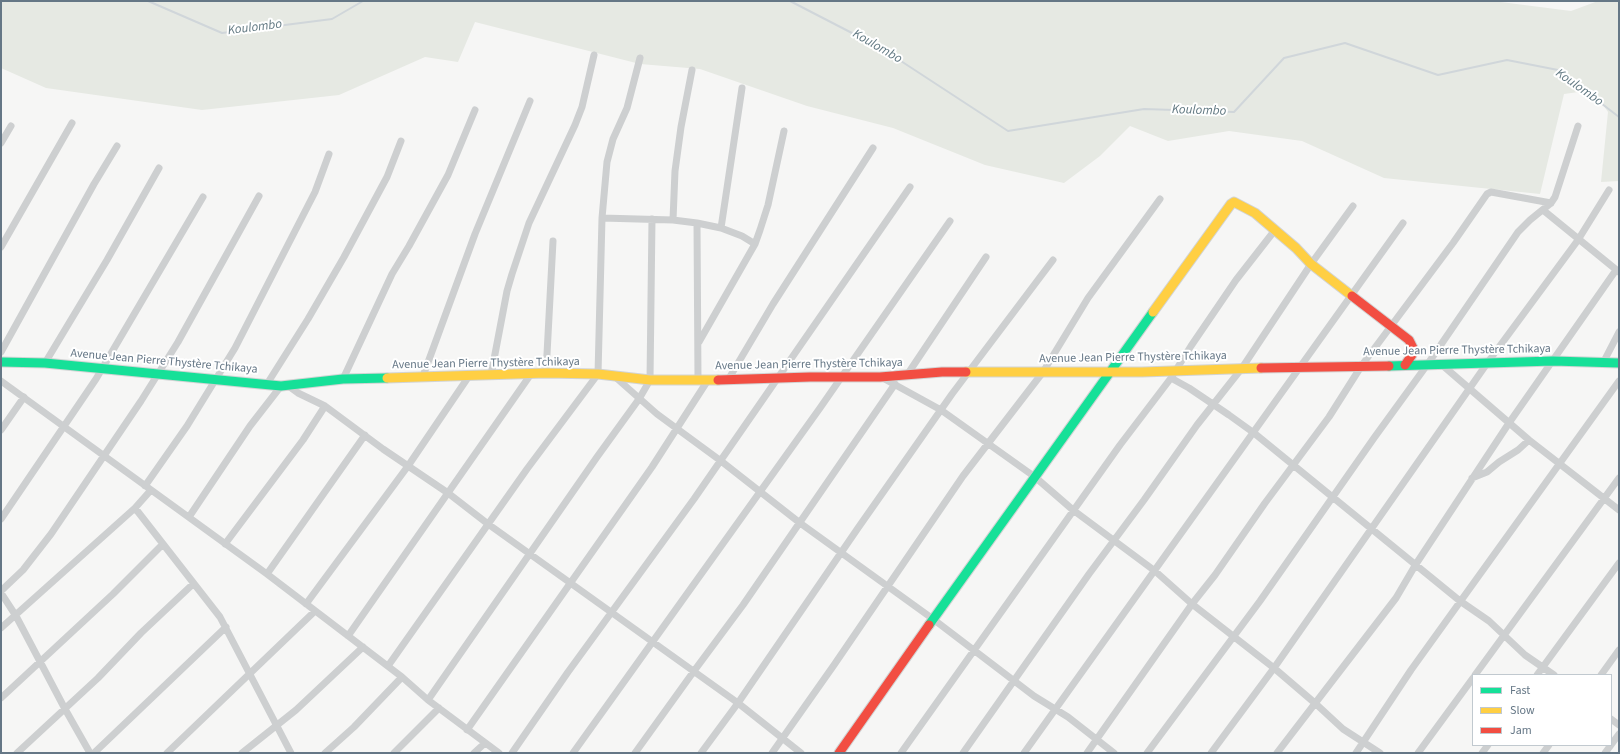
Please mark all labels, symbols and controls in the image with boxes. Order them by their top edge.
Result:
water label: Koulombo [227,17,283,39]
water label: Koulombo [849,27,905,67]
water label: Koulombo [1552,66,1606,110]
water label: Koulombo [1171,102,1227,120]
street label: Avenue Jean Pierre Thystère Tchikaya [1363,342,1551,360]
street label: Avenue Jean Pierre Thystère Tchikaya [70,347,258,377]
street label: Avenue Jean Pierre Thystère Tchikaya [1039,349,1227,367]
street label: Avenue Jean Pierre Thystère Tchikaya [392,355,580,373]
street label: Avenue Jean Pierre Thystère Tchikaya [715,356,903,374]
legend [1472,674,1612,746]
text: Fast [1510,682,1530,699]
text: Slow [1510,702,1535,719]
text: Jam [1510,722,1532,739]

